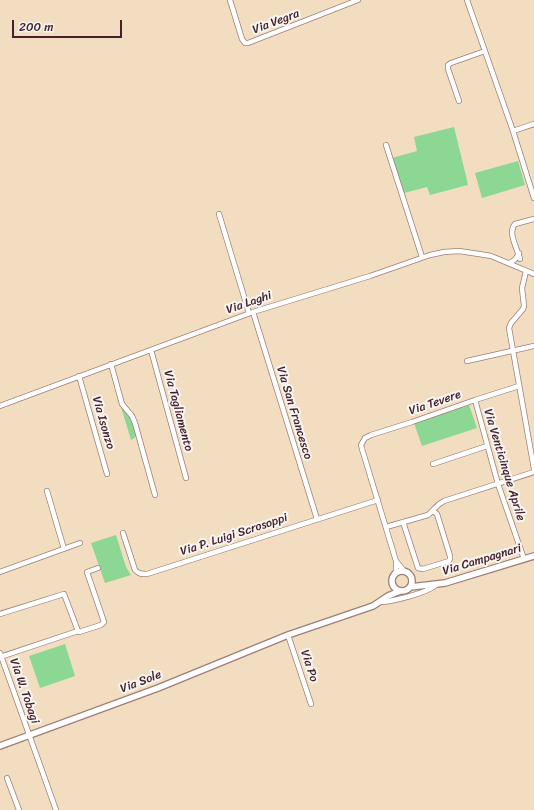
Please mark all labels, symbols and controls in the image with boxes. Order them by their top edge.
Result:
street label: Via Vegra [251,7,301,37]
scale bar [14,12,124,38]
text: 200 m [19,16,53,38]
street label: Via Laghi [225,289,273,317]
street label: Via San Francesco [273,365,315,461]
street label: Via Tagliamento [160,369,196,453]
street label: Via Tevere [407,387,463,419]
street label: Via Isonzo [89,395,117,451]
street label: Via Venticinque Aprile [480,407,528,523]
street label: Via P. Luigi Scrosoppi [179,511,289,559]
street label: Via Campagnari [441,541,523,579]
street label: Via Po [297,648,321,684]
street label: Via W. Tobagi [6,656,42,726]
street label: Via Sole [118,668,164,696]

